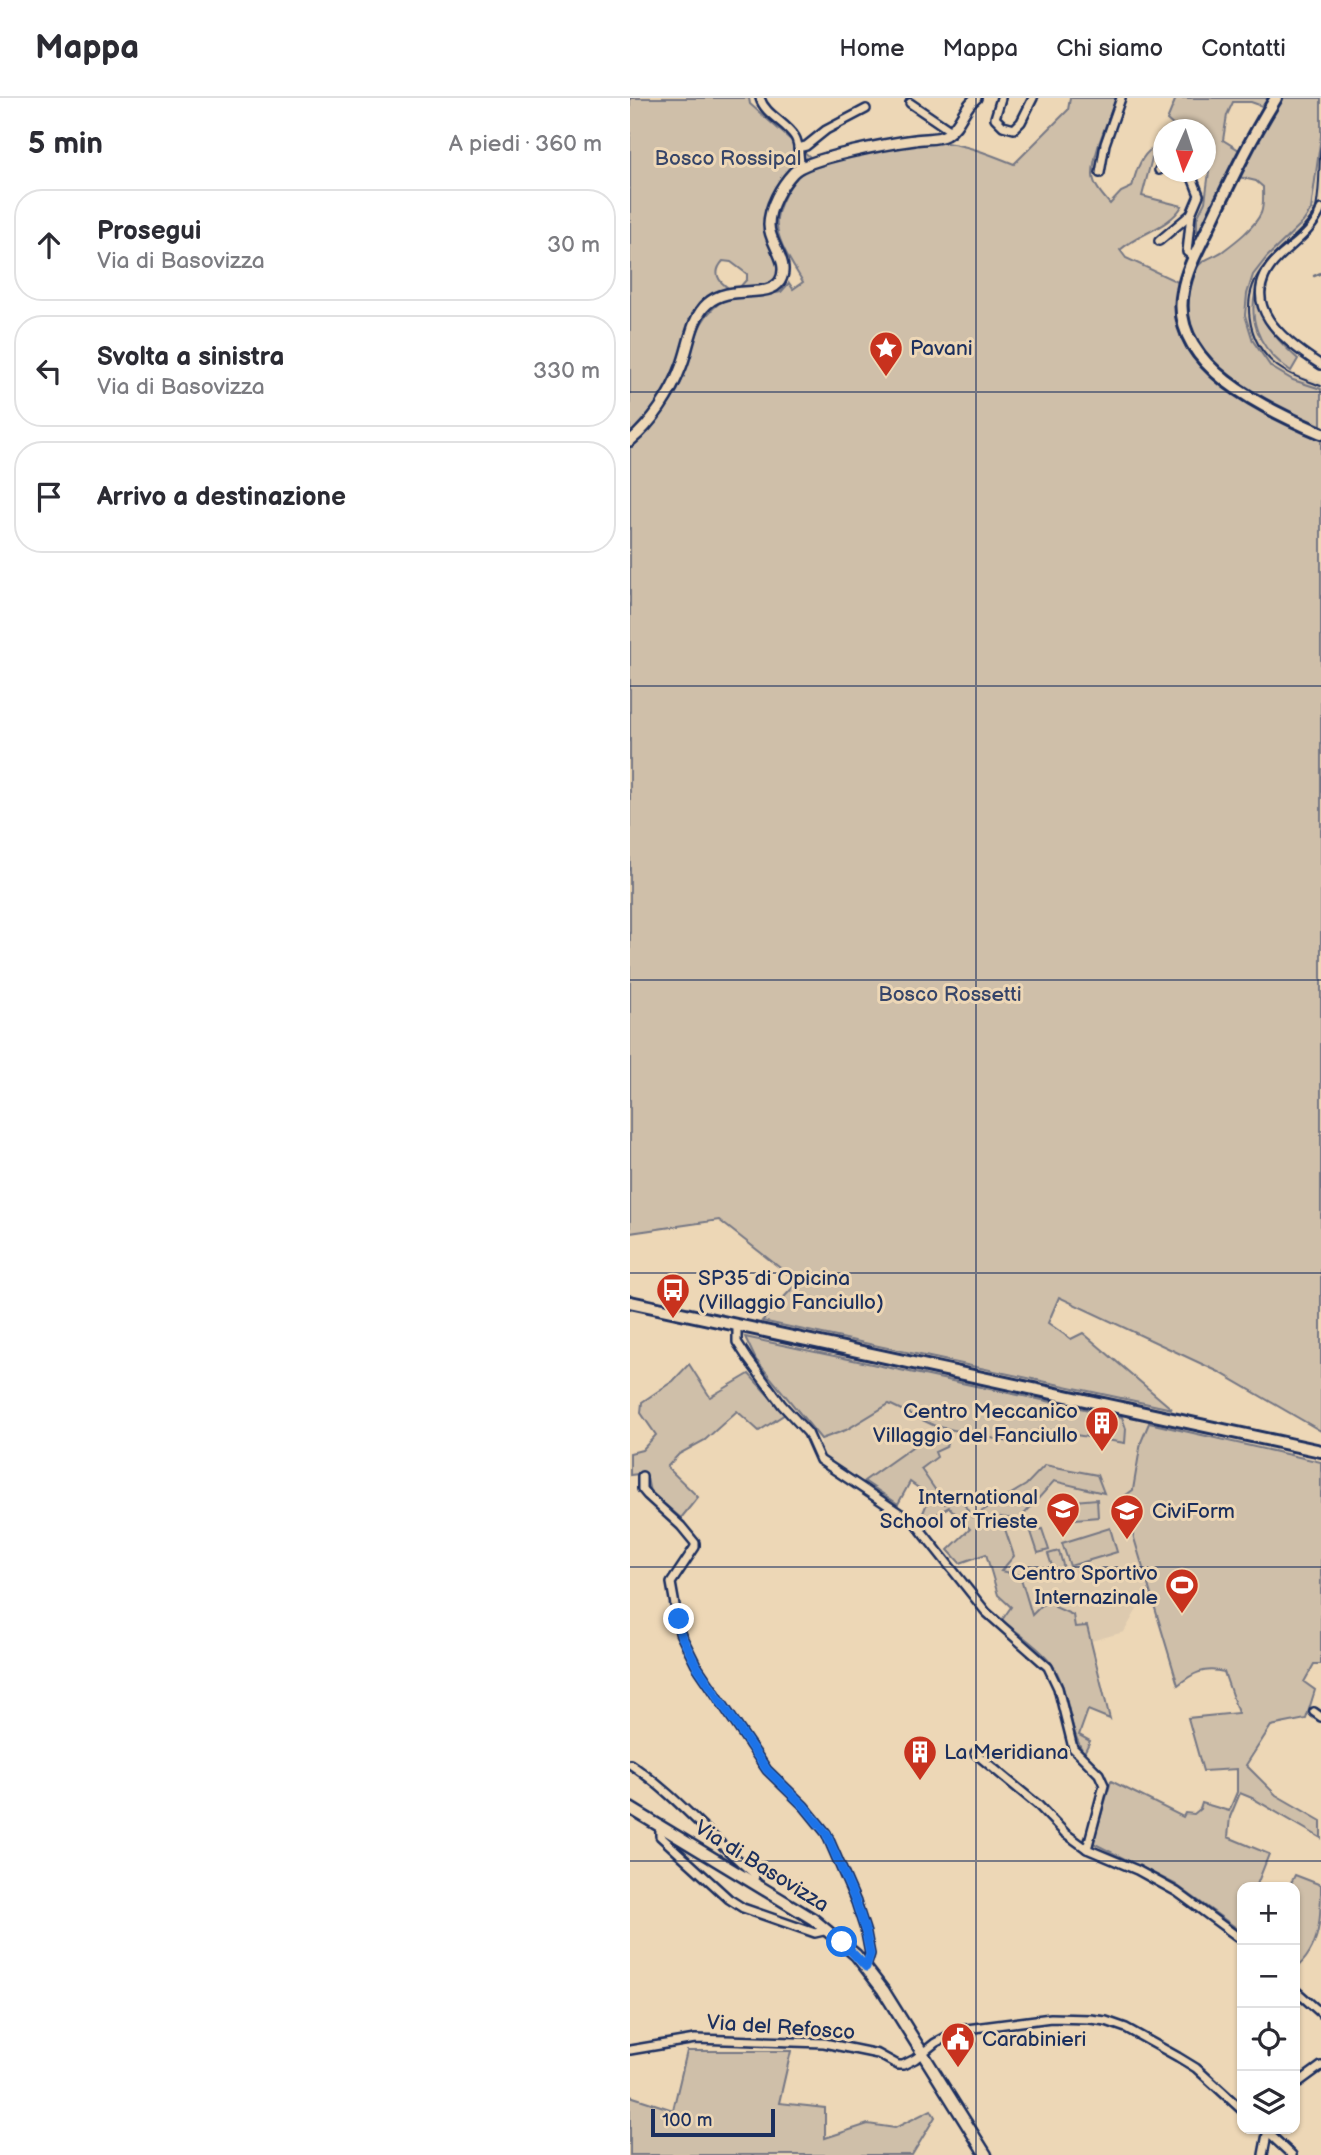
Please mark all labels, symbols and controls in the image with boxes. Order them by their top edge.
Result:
text: Mappa [35,28,139,68]
text: Home [839,34,904,63]
text: Mappa [942,34,1018,63]
text: Chi siamo [1056,34,1163,63]
text: Contatti [1201,34,1286,63]
north arrow [1153,119,1216,182]
text: 5 min [28,126,103,162]
text: A piedi · 360 m [449,130,602,158]
park label: Bosco Rossipal [655,146,801,171]
text: Prosegui [97,216,201,247]
icon: ahead [30,226,68,264]
text: 30 m [547,231,600,259]
text: Via di Basovizza [97,247,265,275]
place icon: Pavani [867,329,905,378]
place label: Pavani [910,336,973,361]
text: Svolta a sinistra [97,342,284,373]
icon: left [30,352,68,390]
text: 330 m [533,357,600,385]
text: Via di Basovizza [97,373,265,401]
icon: arrive [30,478,68,516]
text: Arrivo a destinazione [97,482,346,513]
park label: Bosco Rossetti [878,982,1022,1007]
place label: SP35 di Opicina (Villaggio Fanciullo) [698,1266,884,1315]
bus stop icon: SP35 di Opicina (Villaggio Fanciullo) [654,1271,692,1320]
place label: Centro Meccanico Villaggio del Fanciullo [873,1399,1078,1448]
building icon: Centro Meccanico Villaggio del Fanciullo [1083,1404,1121,1453]
place label: International School of Trieste [880,1485,1038,1534]
school or university icon: International School of Trieste [1044,1490,1082,1539]
school or university icon: CiviForm [1108,1492,1146,1541]
place label: CiviForm [1152,1499,1235,1524]
place label: Centro Sportivo Internazinale [1011,1561,1158,1610]
sports icon: Centro Sportivo Internazinale [1163,1566,1201,1615]
route end [663,1603,694,1634]
building icon: La Meridiana [901,1733,939,1782]
place label: La Meridiana [944,1740,1069,1765]
street label: Via di Basovizza [690,1815,833,1918]
map controls [1237,1882,1300,2134]
button: + [1237,1882,1300,1945]
route start [826,1926,857,1957]
button: − [1237,1945,1300,2008]
button: locate [1237,2008,1300,2071]
street label: Via del Refosco [706,2010,856,2045]
public building icon: Carabinieri [939,2020,977,2069]
place label: Carabinieri [982,2027,1086,2052]
button: layers [1237,2071,1300,2134]
scale bar [651,2106,775,2138]
text: 100 m [662,2109,713,2132]

